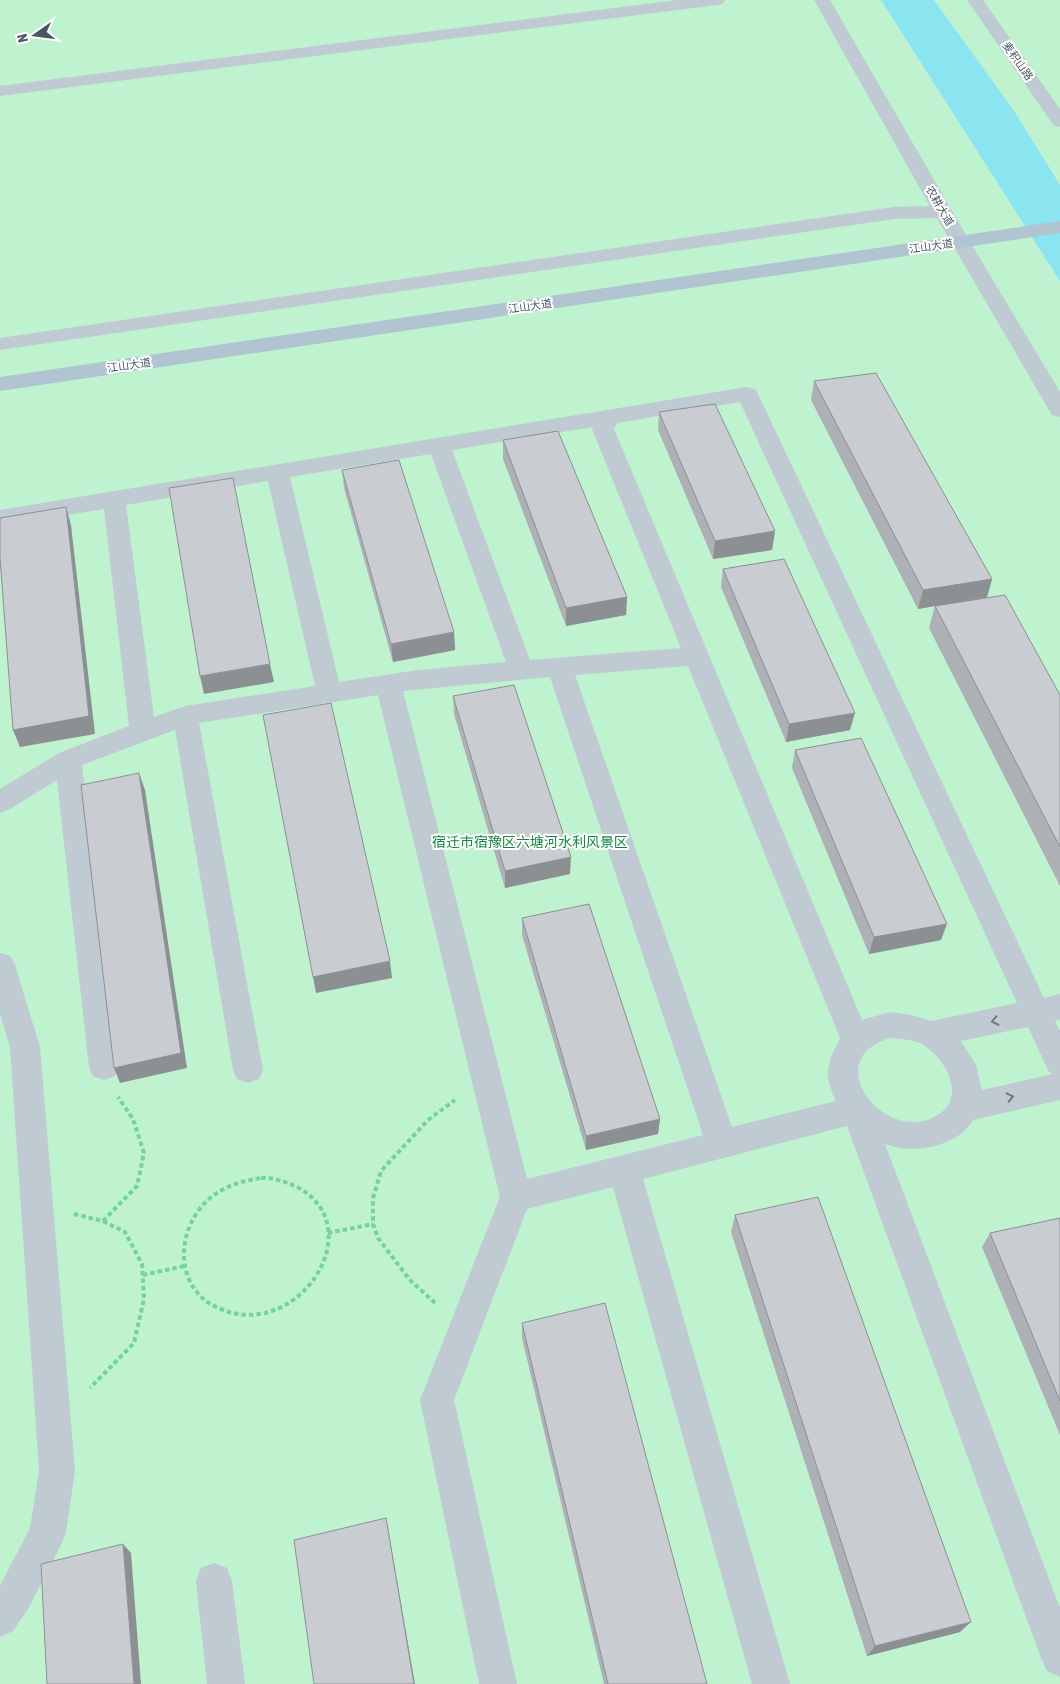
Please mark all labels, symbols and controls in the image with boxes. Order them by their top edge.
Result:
north arrow [10,10,60,60]
text: N [14,32,31,44]
street label: 麦积山路 [1000,40,1036,82]
street label: 农耕大道 [924,184,956,228]
street label: 江山大道 [908,237,954,255]
street label: 江山大道 [507,297,553,315]
street label: 江山大道 [106,356,152,374]
park label: 宿迁市宿豫区六塘河水利风景区 [432,834,628,850]
one-way arrow [991,1015,1000,1026]
one-way arrow [1006,1092,1015,1103]

